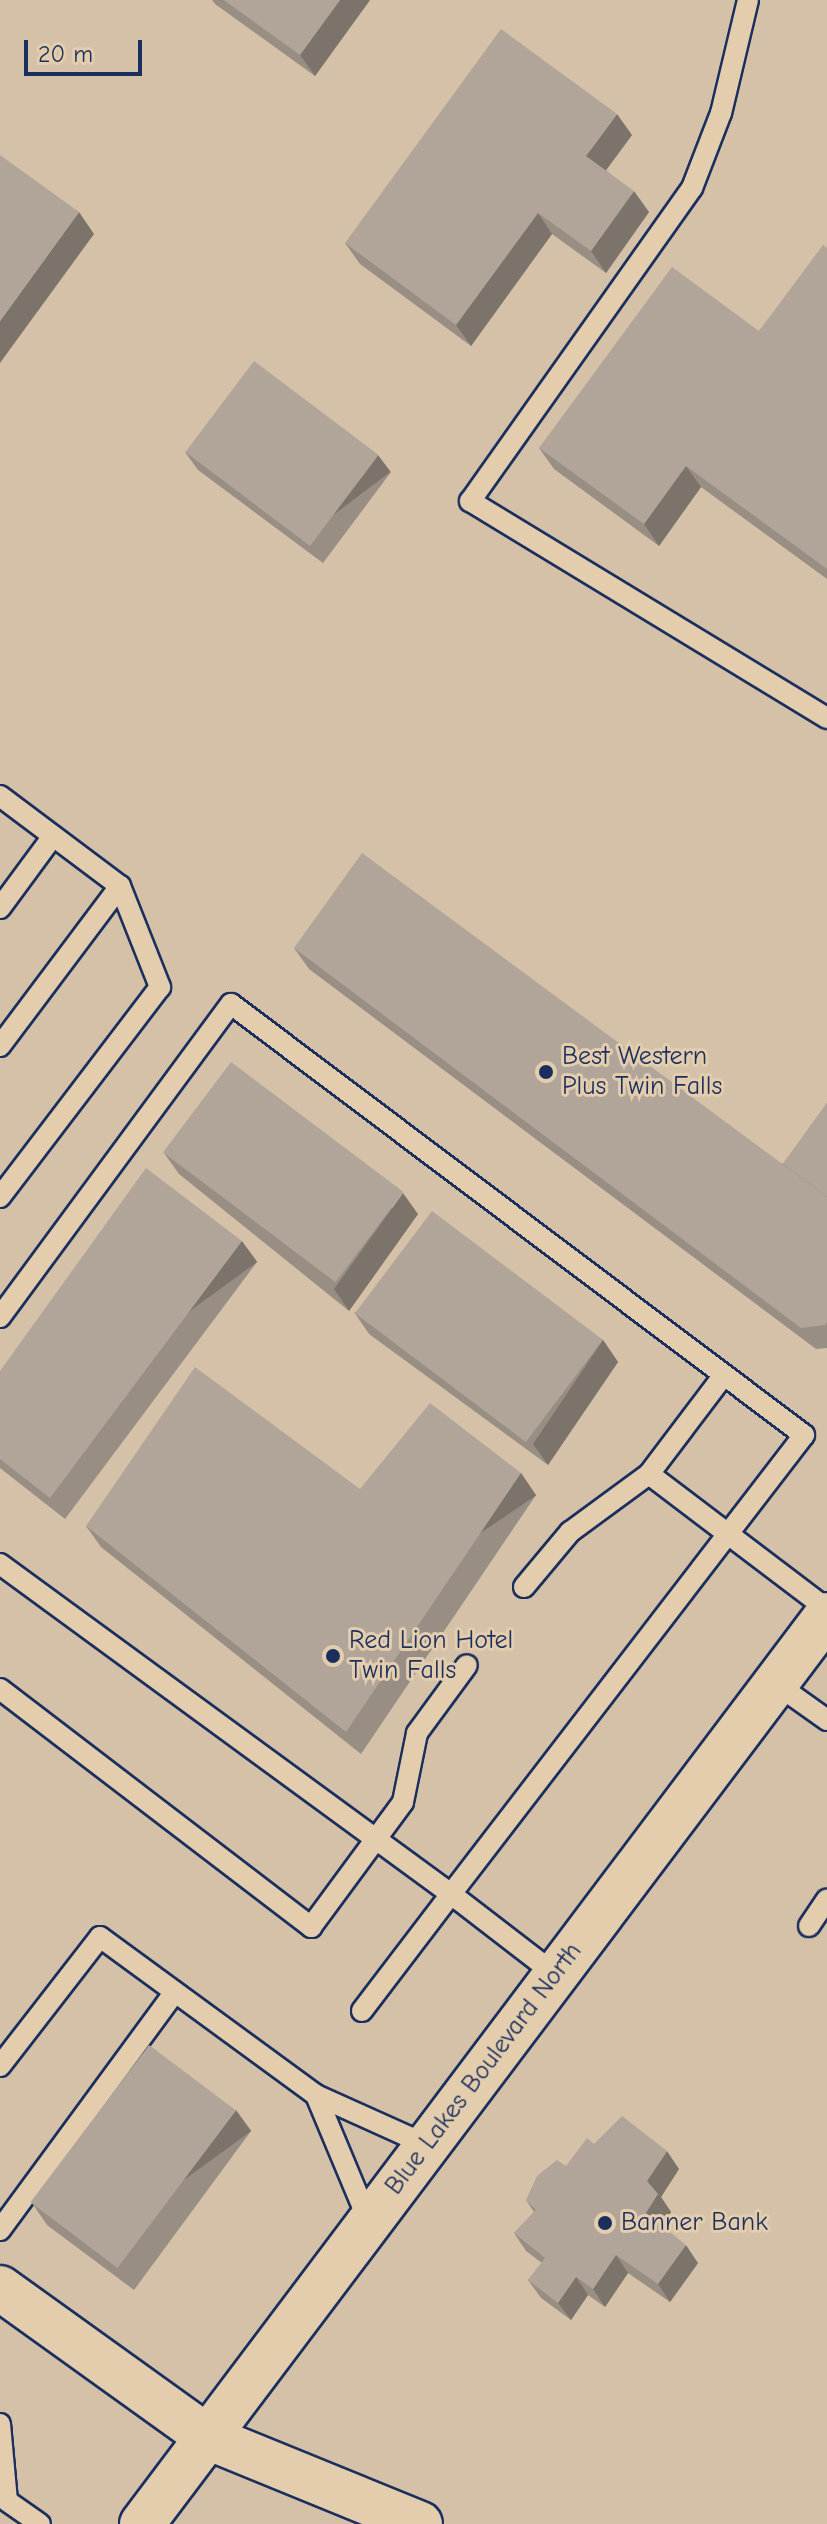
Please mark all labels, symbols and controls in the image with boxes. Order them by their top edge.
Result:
scale bar [28,24,146,74]
text: 20 m [38,40,93,68]
place label: Best Western Plus Twin Falls [562,1041,722,1102]
marker: Best Western Plus Twin Falls [537,1063,555,1081]
place label: Red Lion Hotel Twin Falls [349,1625,513,1686]
marker: Red Lion Hotel Twin Falls [324,1647,342,1665]
street label: Blue Lakes Boulevard North [379,1937,589,2201]
place label: Banner Bank [621,2207,768,2239]
marker: Banner Bank [596,2214,614,2232]

